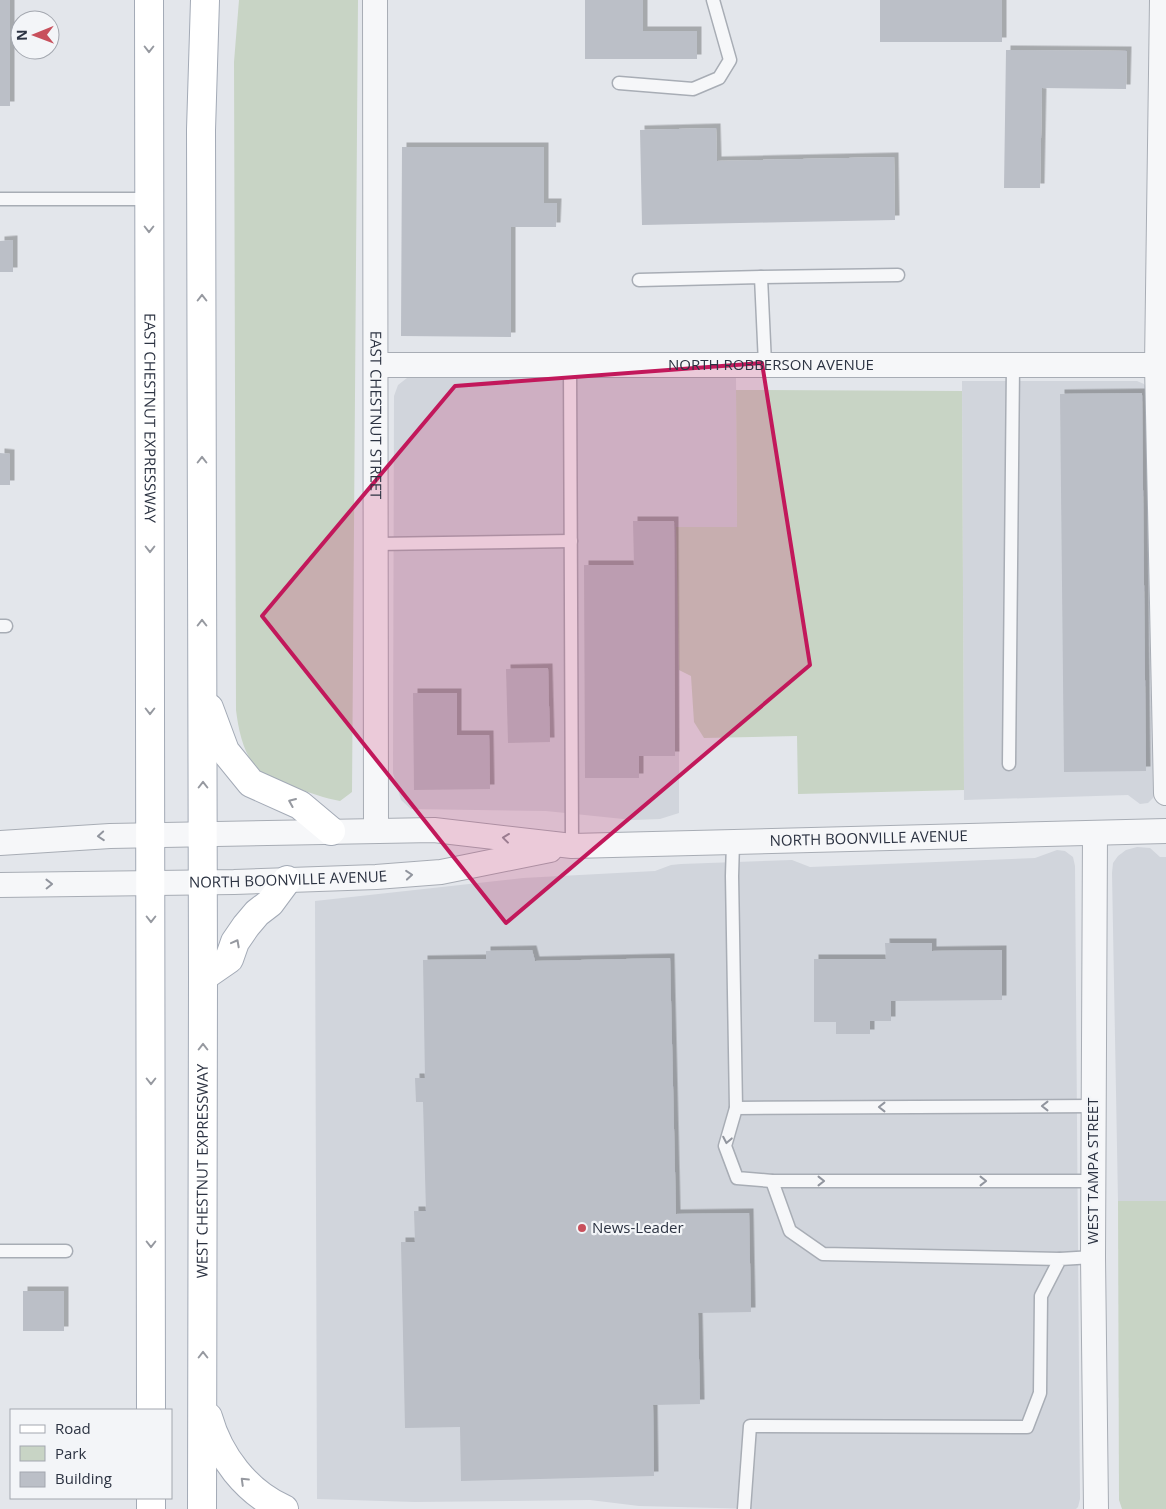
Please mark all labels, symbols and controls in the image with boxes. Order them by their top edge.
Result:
north arrow [10,10,60,60]
text: N [12,29,31,41]
one-way arrow [144,45,154,53]
one-way arrow [144,225,154,233]
one-way arrow [197,293,207,301]
street label: EAST CHESTNUT EXPRESSWAY [140,313,161,524]
street label: EAST CHESTNUT STREET [366,331,387,500]
street label: NORTH ROBBERSON AVENUE [668,354,874,374]
one-way arrow [197,456,207,464]
one-way arrow [145,545,155,553]
one-way arrow [197,618,207,626]
one-way arrow [145,708,155,715]
one-way arrow [198,781,208,788]
one-way arrow [288,797,297,808]
street label: NORTH BOONVILLE AVENUE [769,825,968,850]
one-way arrow [97,831,105,842]
one-way arrow [501,833,509,844]
street label: NORTH BOONVILLE AVENUE [189,865,388,892]
one-way arrow [405,869,413,880]
one-way arrow [45,879,53,889]
one-way arrow [145,915,156,923]
one-way arrow [230,939,240,948]
one-way arrow [198,1043,208,1050]
street label: WEST CHESTNUT EXPRESSWAY [191,1063,212,1278]
one-way arrow [146,1078,156,1085]
street label: WEST TAMPA STREET [1082,1097,1102,1244]
one-way arrow [878,1101,886,1112]
one-way arrow [1041,1101,1048,1111]
one-way arrow [723,1136,733,1144]
one-way arrow [817,1176,825,1186]
one-way arrow [980,1176,987,1186]
place label: News-Leader [592,1217,684,1237]
marker: News-Leader [576,1222,588,1234]
one-way arrow [146,1240,156,1248]
one-way arrow [198,1351,208,1359]
legend [10,1409,172,1499]
text: Road [55,1418,91,1438]
text: Park [55,1443,86,1463]
text: Building [55,1468,112,1488]
one-way arrow [241,1478,250,1487]

